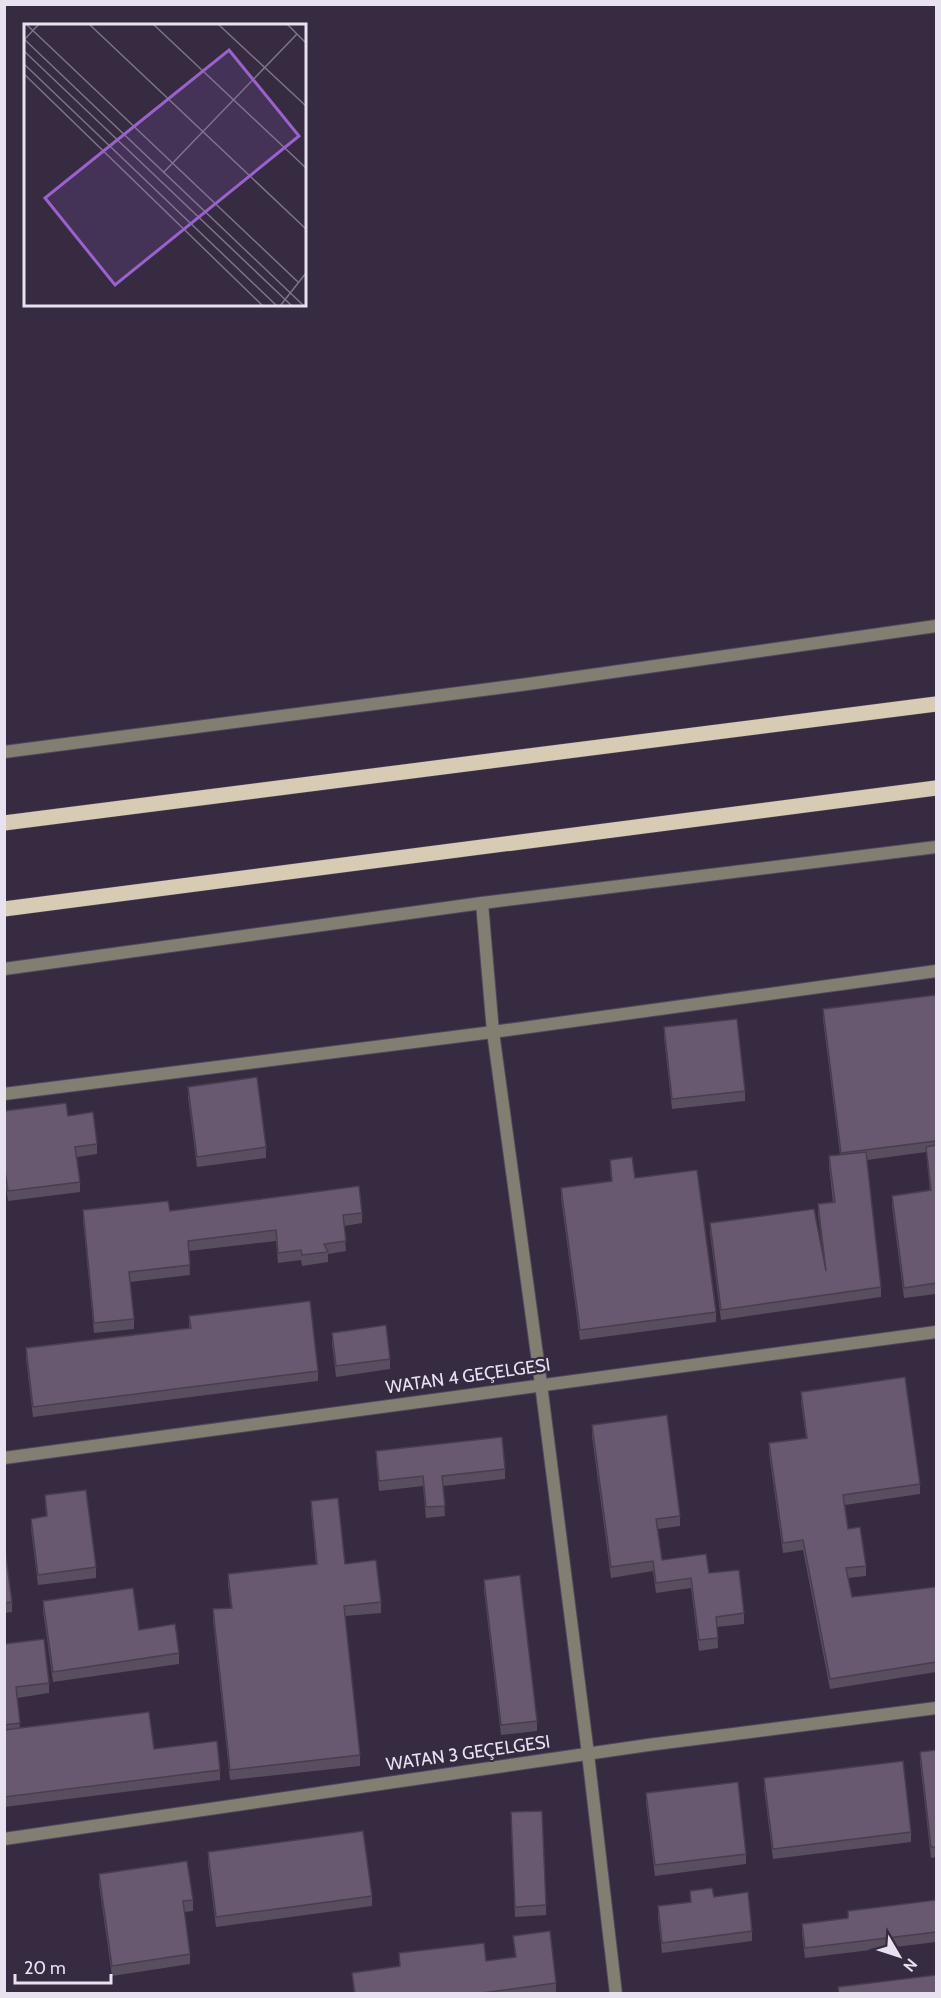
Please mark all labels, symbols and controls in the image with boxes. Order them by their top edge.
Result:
inset map [24,24,306,306]
street label: WATAN 4 GEÇELGESI [384,1354,552,1398]
street label: WATAN 3 GEÇELGESI [385,1731,551,1775]
north arrow [869,1926,929,1986]
scale bar [15,1947,111,1985]
text: N [899,1955,921,1975]
text: 20 m [24,1957,66,1979]

